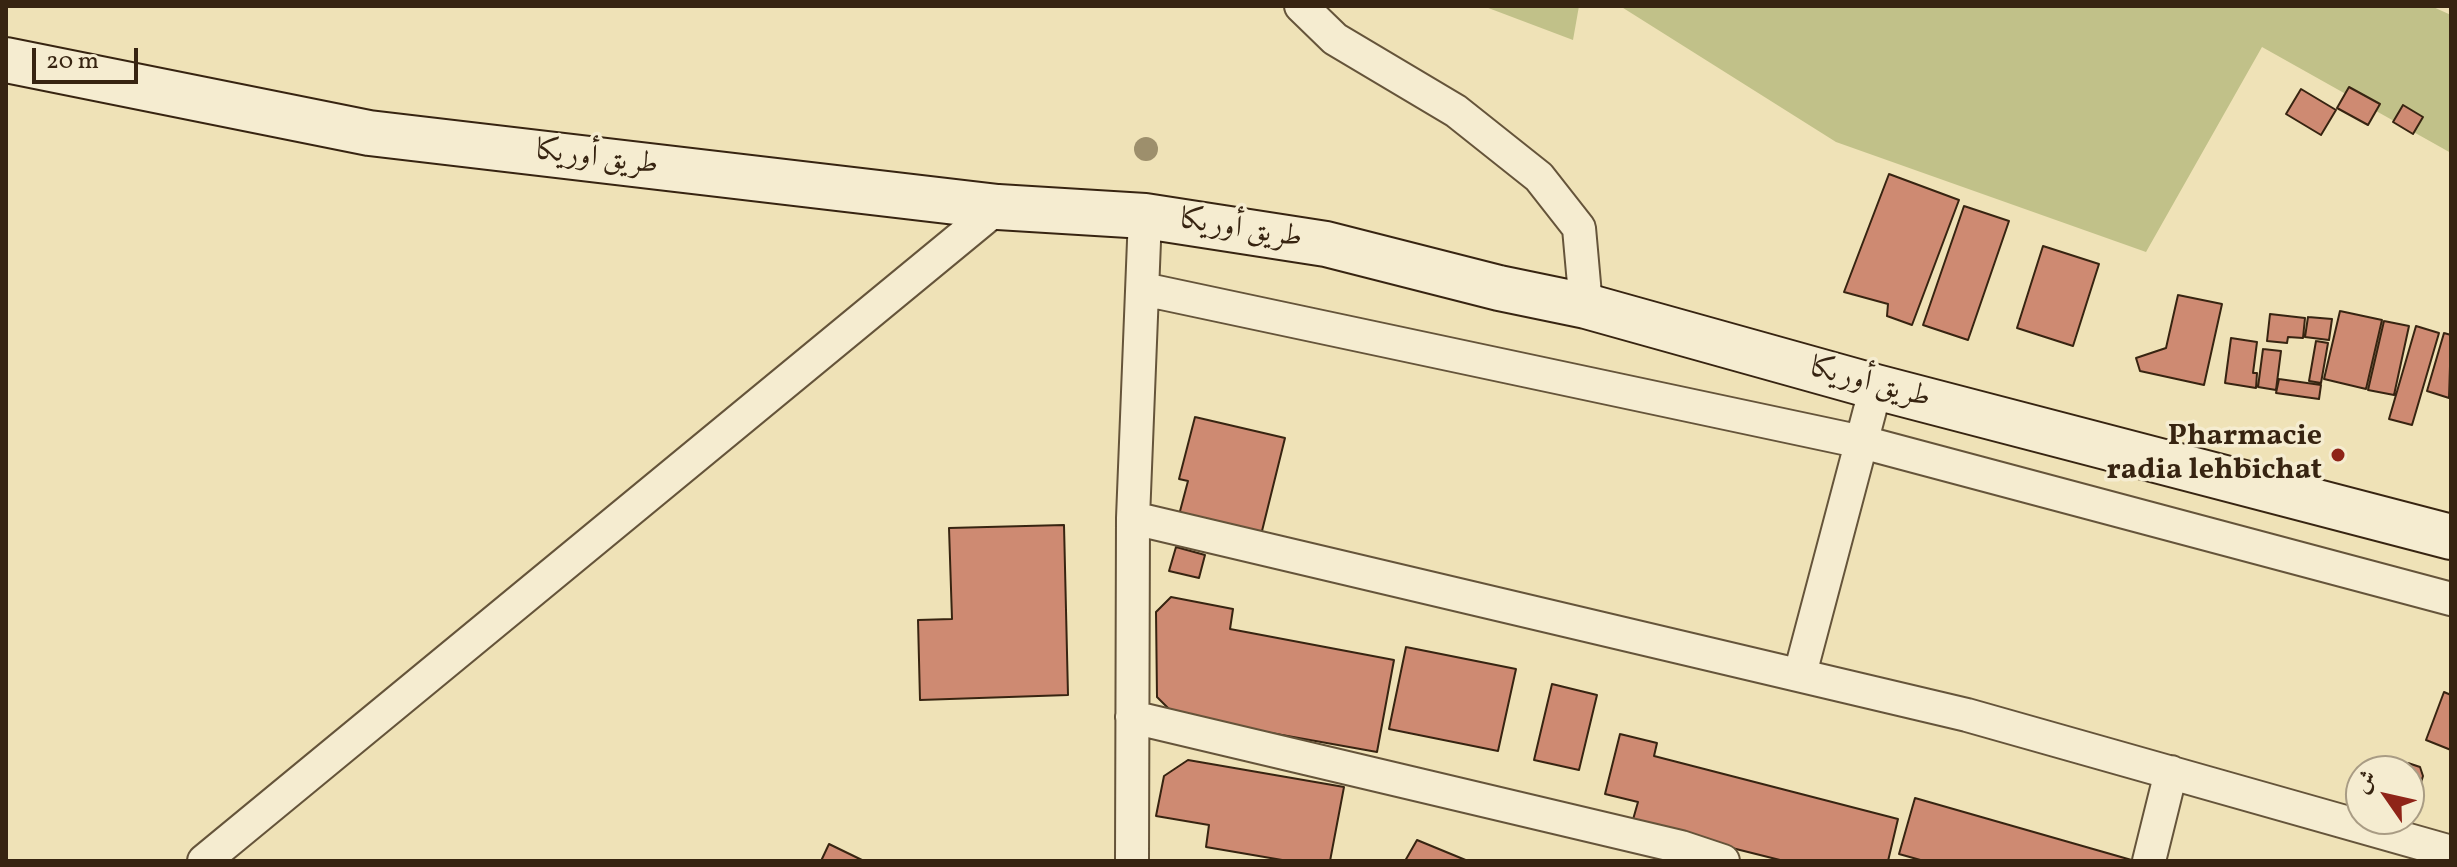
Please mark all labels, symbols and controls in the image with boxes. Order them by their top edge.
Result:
scale bar [36,32,142,82]
text: 20 m [46,45,99,79]
street label: طريق أوريكا [534,135,660,185]
street label: طريق أوريكا [1178,204,1304,258]
street label: طريق أوريكا [1806,352,1934,418]
place label: Pharmacie radia lehbichat [2107,420,2322,490]
marker: Pharmacie radia lehbichat [2329,446,2347,464]
north arrow [2345,755,2425,835]
text: ش [2347,765,2385,800]

